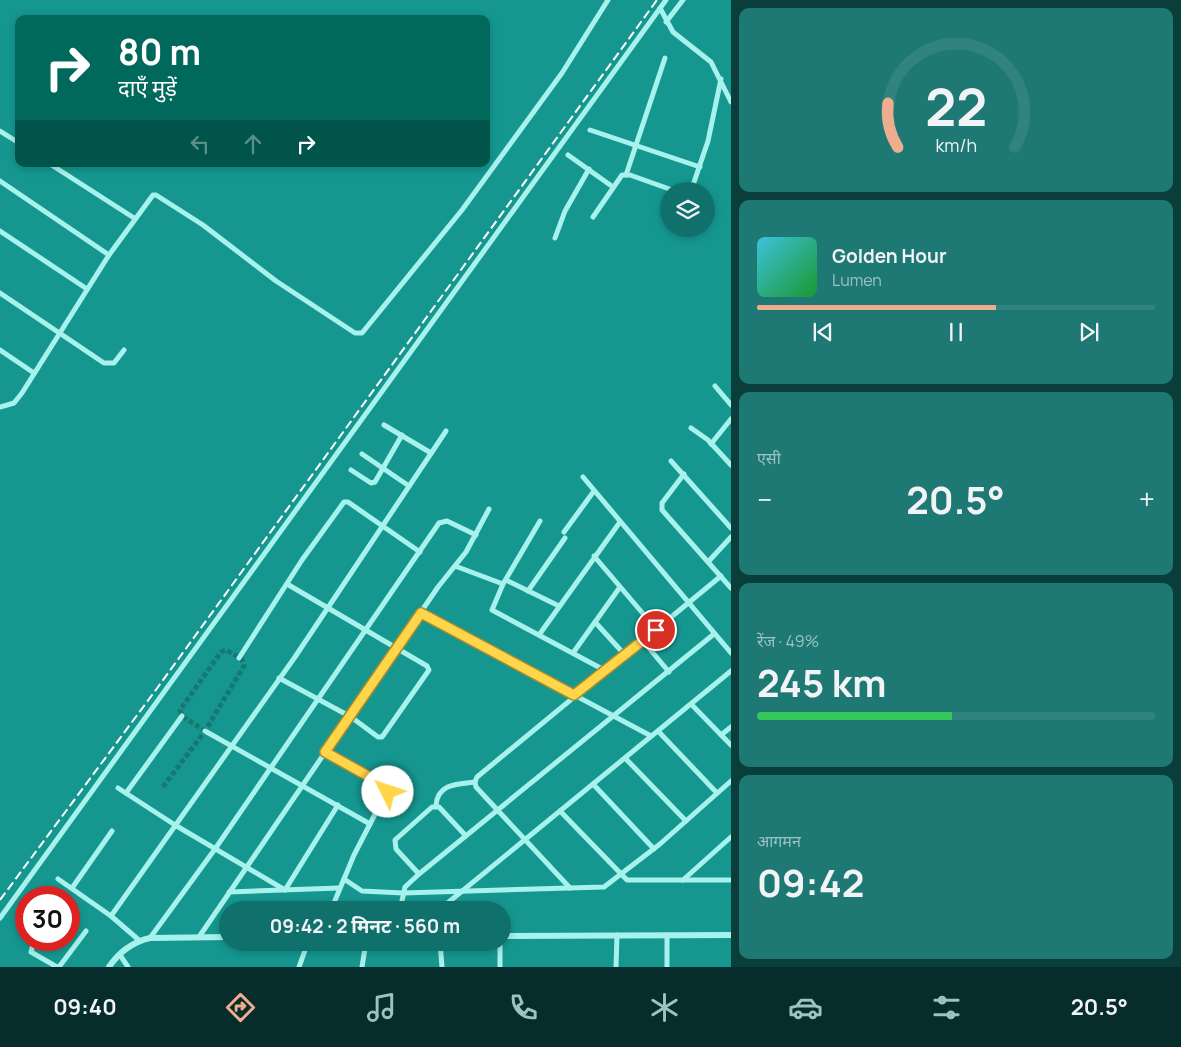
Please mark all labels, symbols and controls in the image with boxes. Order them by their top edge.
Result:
text: 80 m [118,28,201,76]
icon: right [35,35,100,100]
text: 22 [925,71,987,142]
text: दाएँ मुड़ें [118,73,177,103]
icon: left [186,130,214,158]
icon: ahead [239,130,267,158]
icon: right [292,130,320,158]
text: km/h [935,133,977,157]
map controls [660,182,715,237]
button: layers [660,182,715,237]
text: Golden Hour [832,243,946,269]
text: Lumen [832,269,882,291]
icon: previous [809,318,837,346]
icon: pause [942,318,970,346]
icon: next [1075,318,1103,346]
text: एसी [757,447,781,469]
text: 20.5° [906,473,1005,525]
text: − [757,480,772,518]
text: + [1139,480,1155,518]
pin [635,609,677,651]
icon: arrive [642,616,670,644]
text: रेंज · 49% [757,630,819,652]
text: 245 km [757,656,886,708]
position arrow [361,765,413,817]
text: आगमन [757,830,801,852]
text: 09:42 [757,856,864,908]
speed limit sign: 30 [15,886,80,951]
text: 09:42 · 2 मिनट · 560 m [270,913,460,939]
icon: directions [223,990,258,1025]
icon: music [364,990,399,1025]
icon: phone [506,990,541,1025]
icon: climate [647,990,682,1025]
icon: car [788,990,823,1025]
icon: filters [929,990,964,1025]
text: 09:40 [53,992,117,1022]
text: 20.5° [1071,992,1128,1022]

